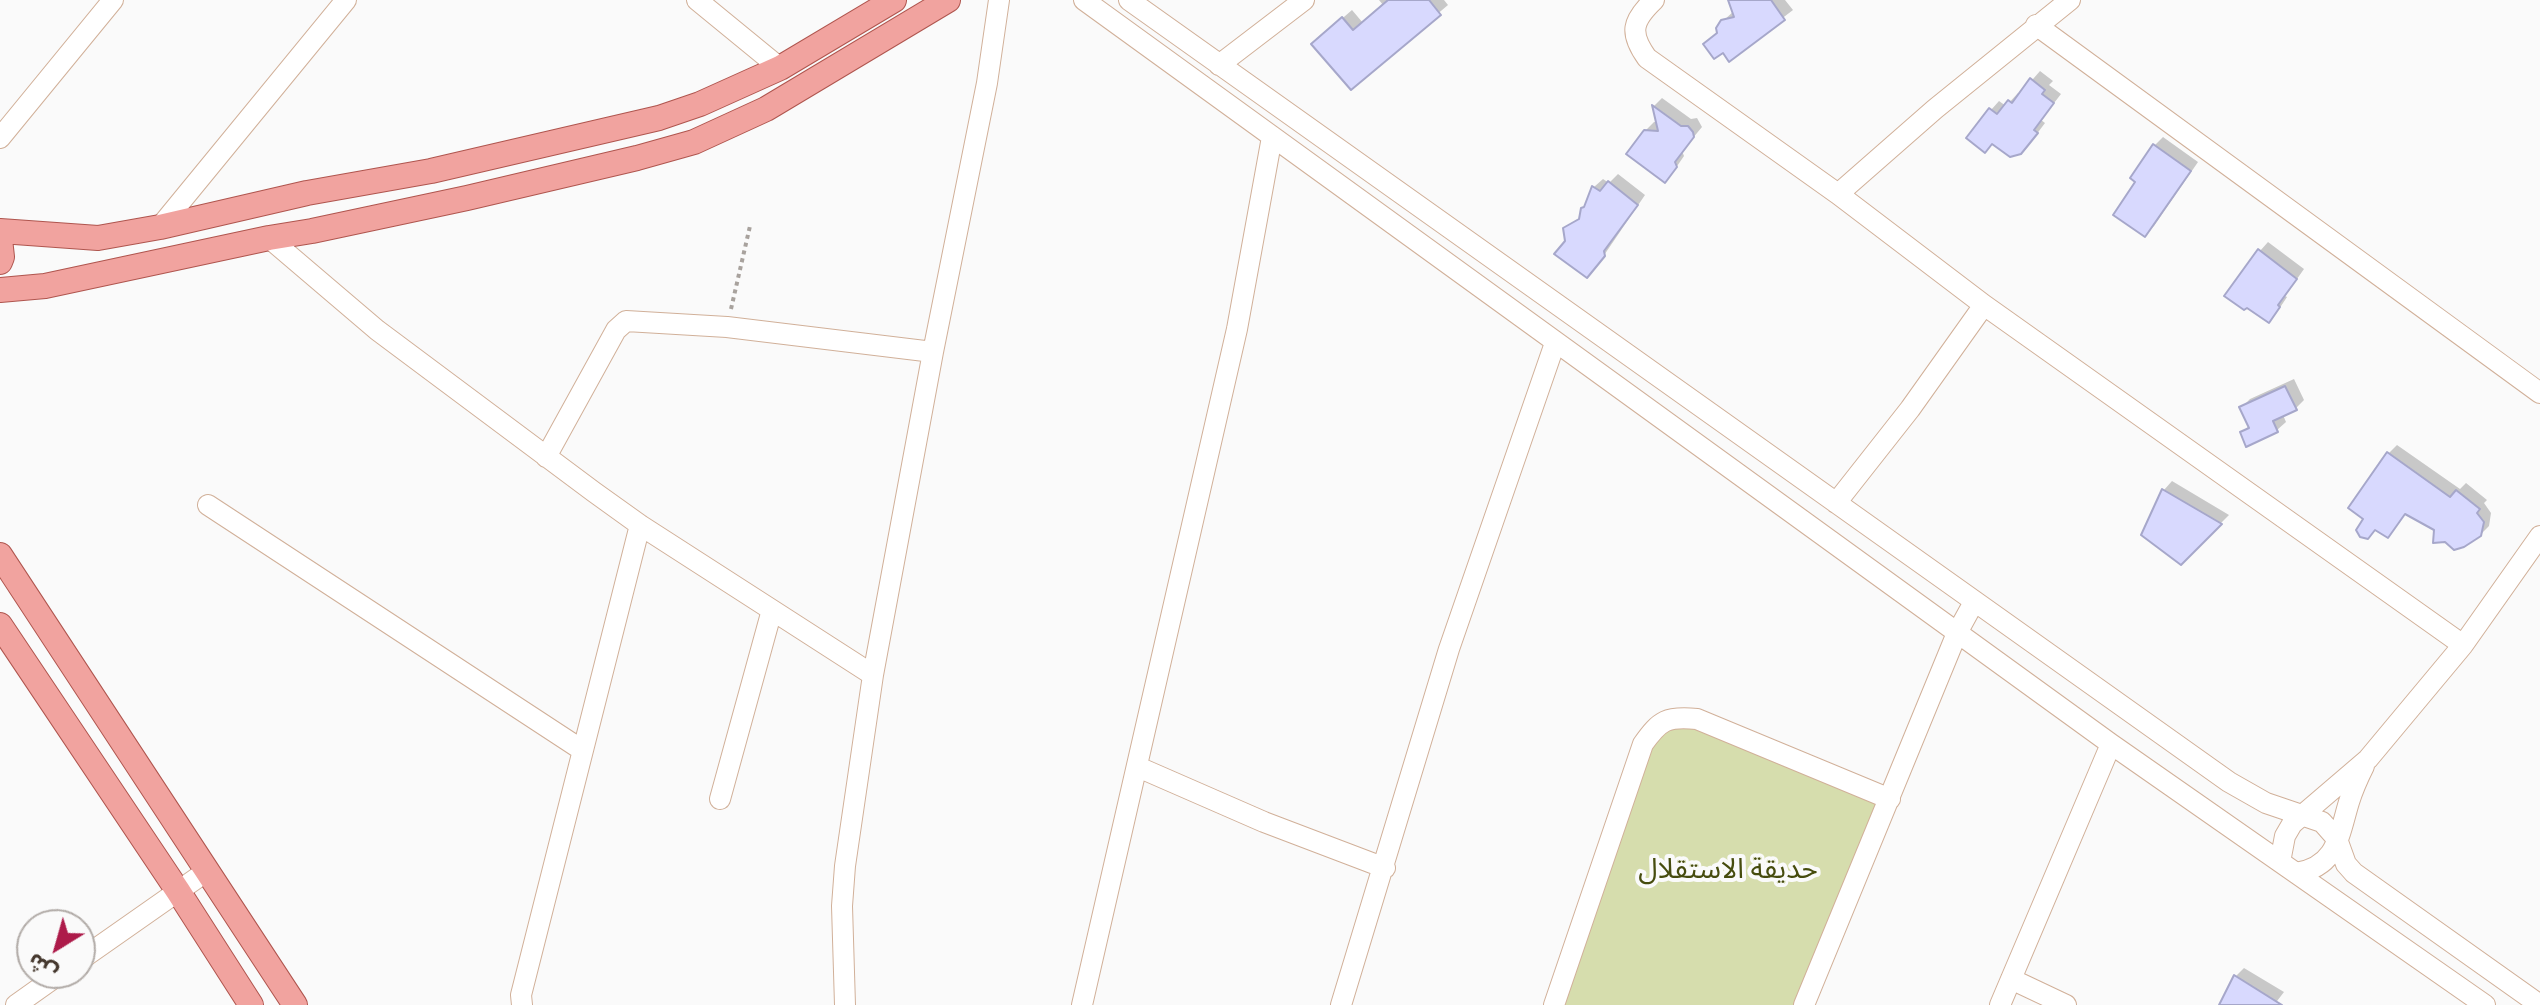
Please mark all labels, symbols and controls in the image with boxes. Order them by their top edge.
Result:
park label: حديقة الاستقلال [1638,853,1818,887]
north arrow [16,909,96,989]
text: ش [22,947,63,987]

